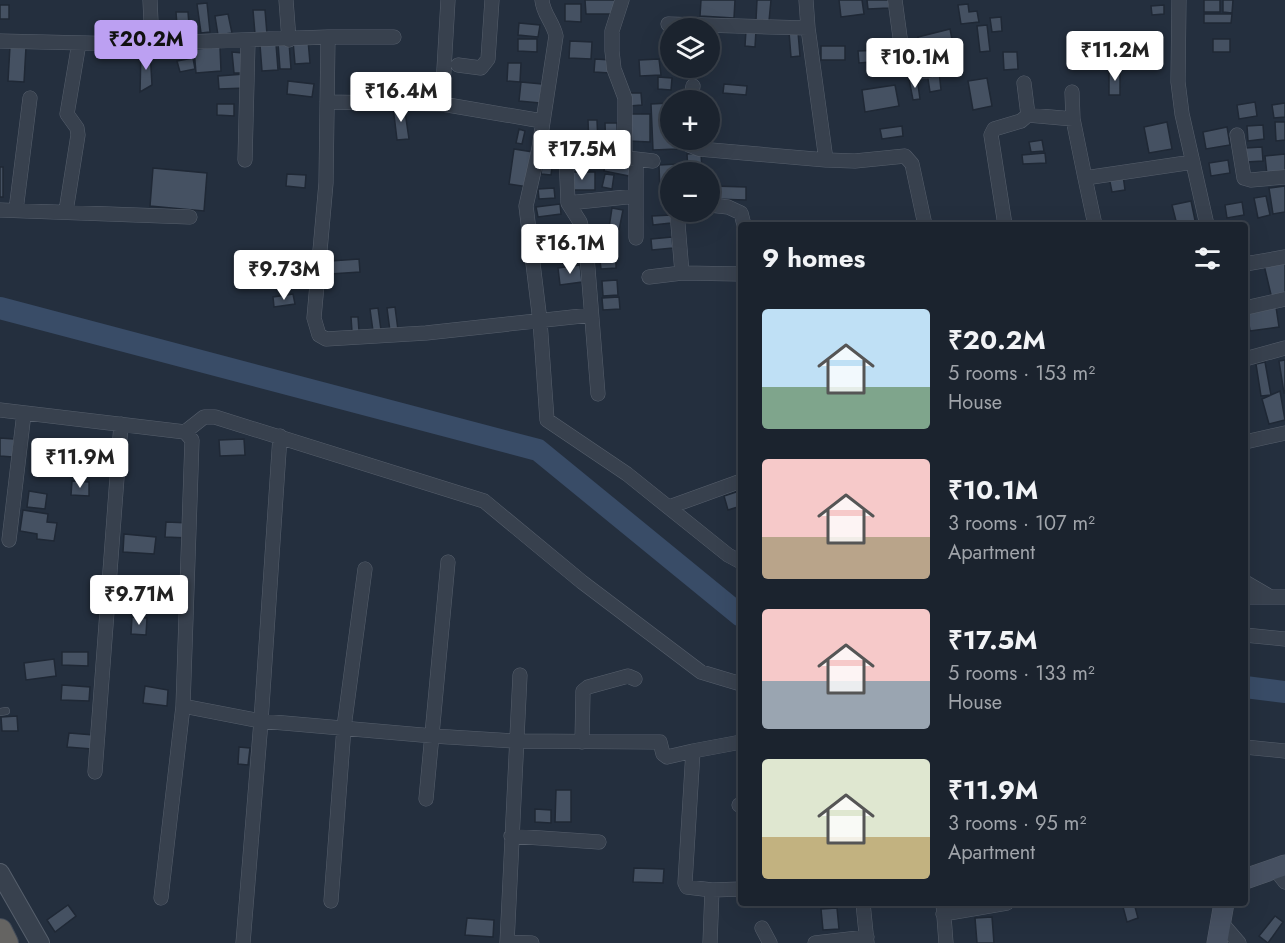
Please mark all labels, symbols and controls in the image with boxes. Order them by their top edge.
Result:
map controls [660,18,720,222]
button: layers [660,18,720,78]
pin: ₹20.2M [97,20,195,71]
text: ₹20.2M [108,25,184,54]
pin: ₹11.2M [1066,31,1164,82]
text: ₹11.2M [1080,36,1150,65]
pin: ₹10.1M [866,38,964,89]
text: ₹10.1M [880,43,950,72]
pin: ₹16.4M [352,72,450,123]
text: ₹16.4M [364,77,438,106]
button: + [660,90,720,150]
pin: ₹17.5M [533,130,631,181]
text: ₹17.5M [548,135,616,164]
button: − [660,162,720,222]
pin: ₹16.1M [521,224,619,275]
text: ₹16.1M [535,229,605,258]
text: 9 homes [762,239,865,277]
icon: filters [1191,242,1224,275]
pin: ₹9.73M [235,250,333,301]
text: ₹9.73M [248,255,320,284]
text: ₹20.2M [948,321,1046,359]
icon: home [810,333,882,405]
text: 5 rooms · 153 m² [948,359,1095,388]
text: House [948,388,1002,417]
pin: ₹11.9M [31,438,129,489]
text: ₹11.9M [45,443,115,472]
text: ₹10.1M [948,471,1038,509]
icon: home [810,483,882,555]
text: 3 rooms · 107 m² [948,509,1095,538]
text: Apartment [948,538,1035,567]
pin: ₹9.71M [90,575,188,626]
text: ₹9.71M [104,580,174,609]
text: ₹17.5M [948,621,1038,659]
icon: home [810,633,882,705]
text: 5 rooms · 133 m² [948,659,1095,688]
text: House [948,688,1002,717]
text: ₹11.9M [948,771,1038,809]
icon: home [810,783,882,855]
text: 3 rooms · 95 m² [948,809,1086,838]
text: Apartment [948,838,1035,867]

